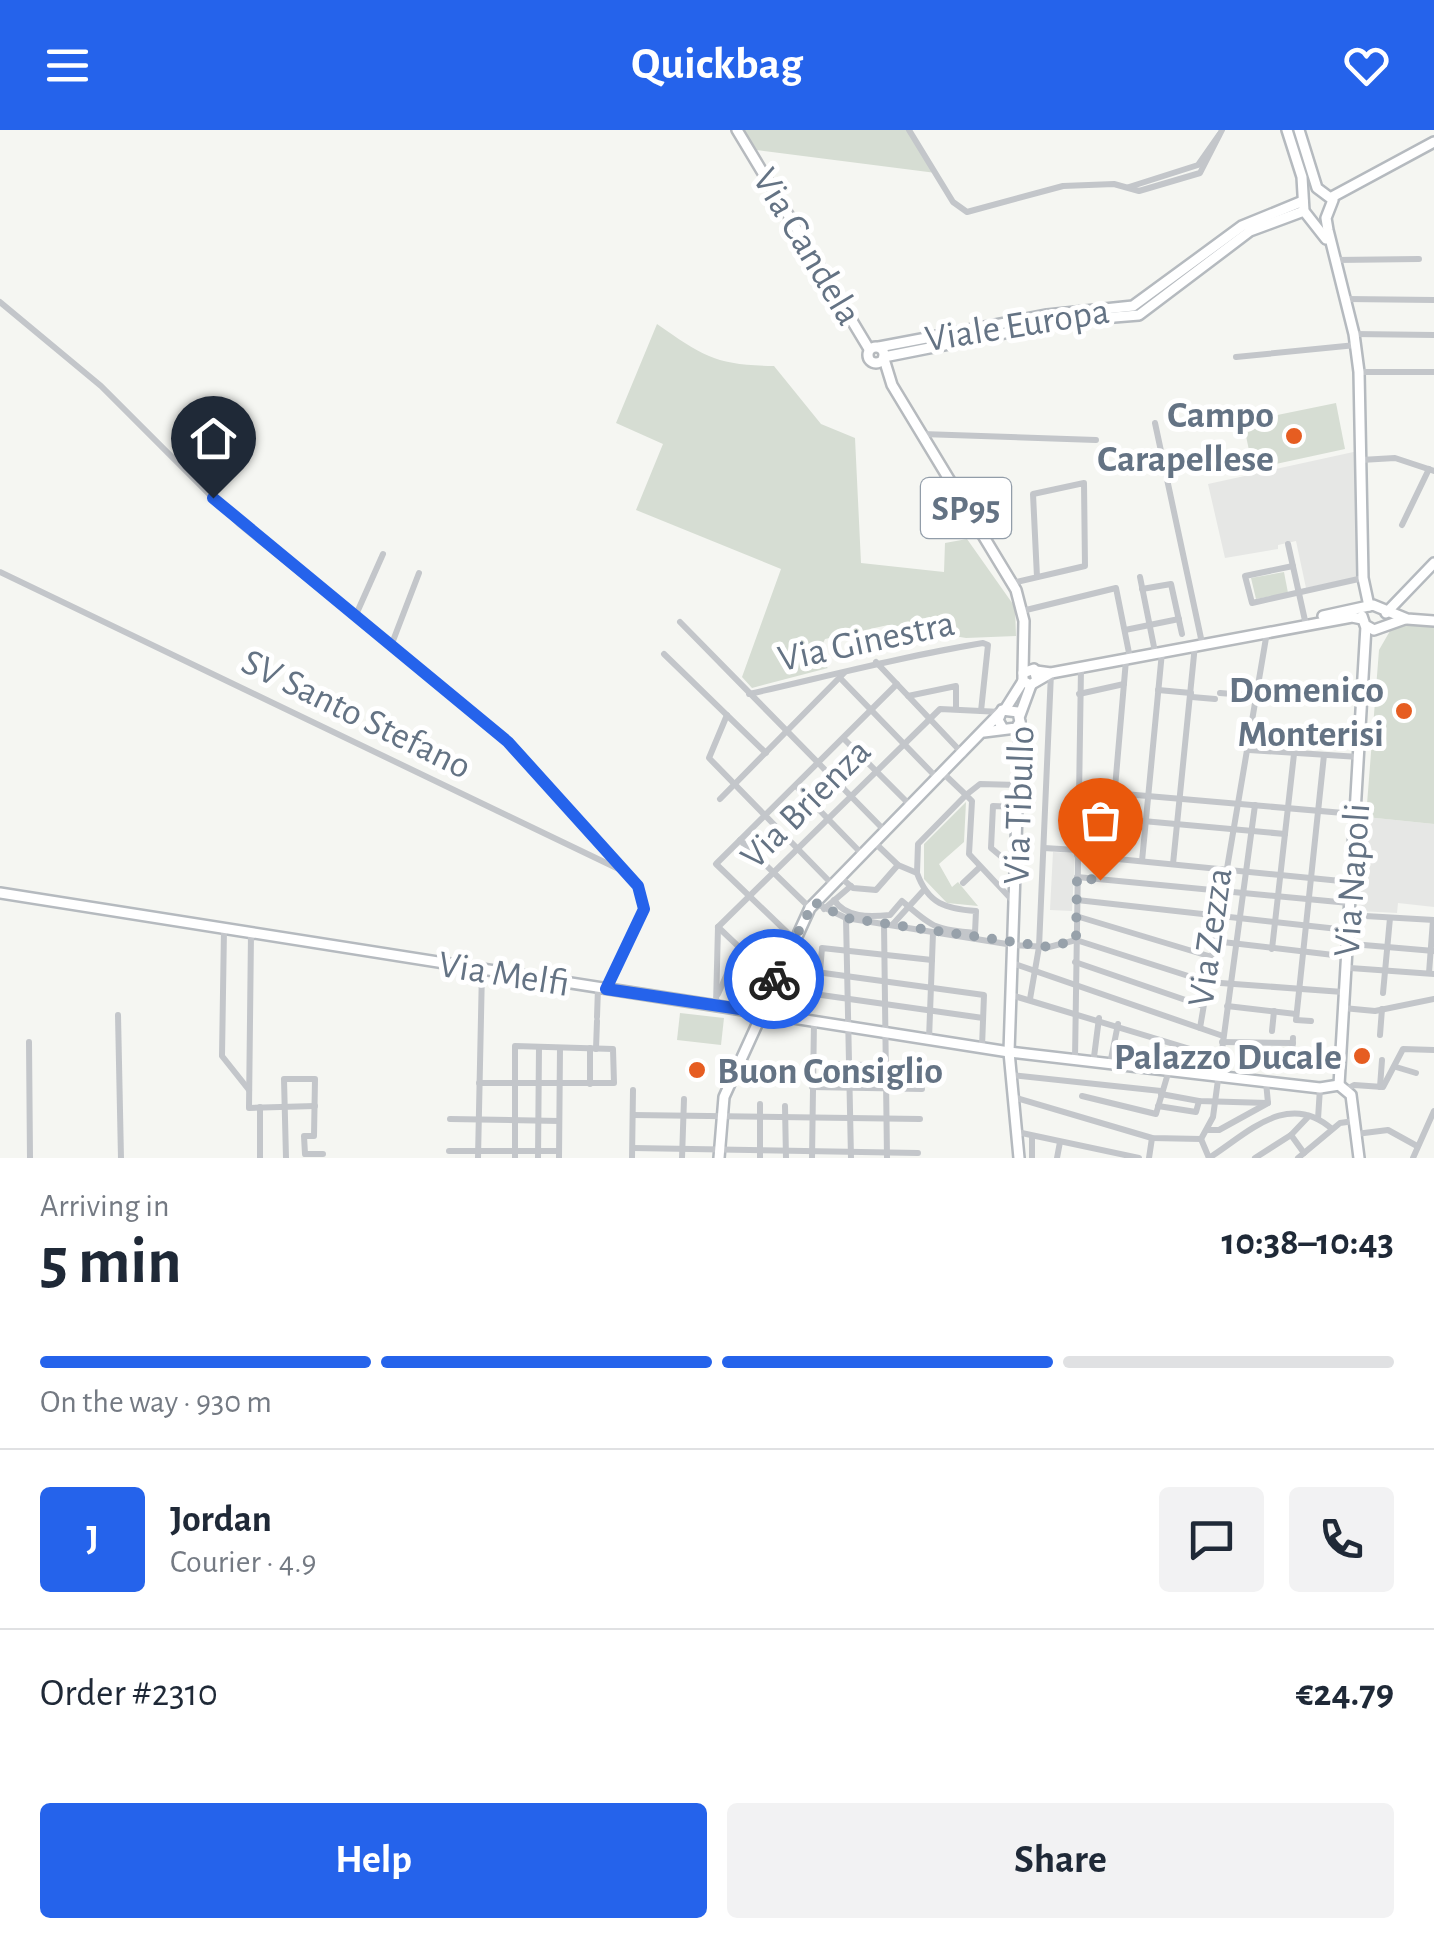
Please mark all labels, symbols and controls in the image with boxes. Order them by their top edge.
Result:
icon: menu [40,38,95,93]
icon: heart [1339,38,1394,93]
text: Quickbag [631,42,803,87]
street label: Via Candela [745,162,868,332]
street label: Viale Europa [923,293,1112,359]
pin [171,396,256,499]
place label: Campo Carapellese [1097,397,1274,479]
icon: home [186,411,241,466]
marker: Campo Carapellese [1283,425,1305,447]
road number: SP95 [921,478,1011,538]
street label: Via Ginestra [775,605,958,679]
street label: SV Santo Stefano [236,643,477,787]
place label: Domenico Monterisi [1229,672,1384,754]
marker: Domenico Monterisi [1393,700,1415,722]
street label: Via Tibullo [998,725,1042,885]
street label: Via Brienza [734,732,879,877]
pin [1058,778,1143,881]
icon: bag [1073,793,1128,848]
street label: Via Napoli [1329,802,1377,958]
street label: Via Zezza [1182,865,1240,1009]
courier [724,929,824,1029]
street label: Via Melfi [436,946,572,1004]
icon: bike [747,952,802,1007]
place label: Palazzo Ducale [1114,1039,1342,1077]
marker: Palazzo Ducale [1351,1045,1373,1067]
place label: Buon Consiglio [717,1053,943,1091]
marker: Buon Consiglio [686,1059,708,1081]
text: Arriving in [40,1190,169,1222]
text: 10:38–10:43 [1222,1224,1394,1262]
text: 5 min [40,1230,182,1295]
text: On the way · 930 m [40,1386,272,1418]
button: chat [1159,1487,1264,1592]
button: phone [1289,1487,1394,1592]
text: Jordan [170,1501,272,1539]
text: J [86,1520,99,1558]
text: Courier · 4.9 [170,1546,317,1578]
text: Order #2310 [40,1675,218,1713]
text: €24.79 [1296,1675,1394,1713]
button: Help [40,1803,707,1918]
button: Share [727,1803,1394,1918]

